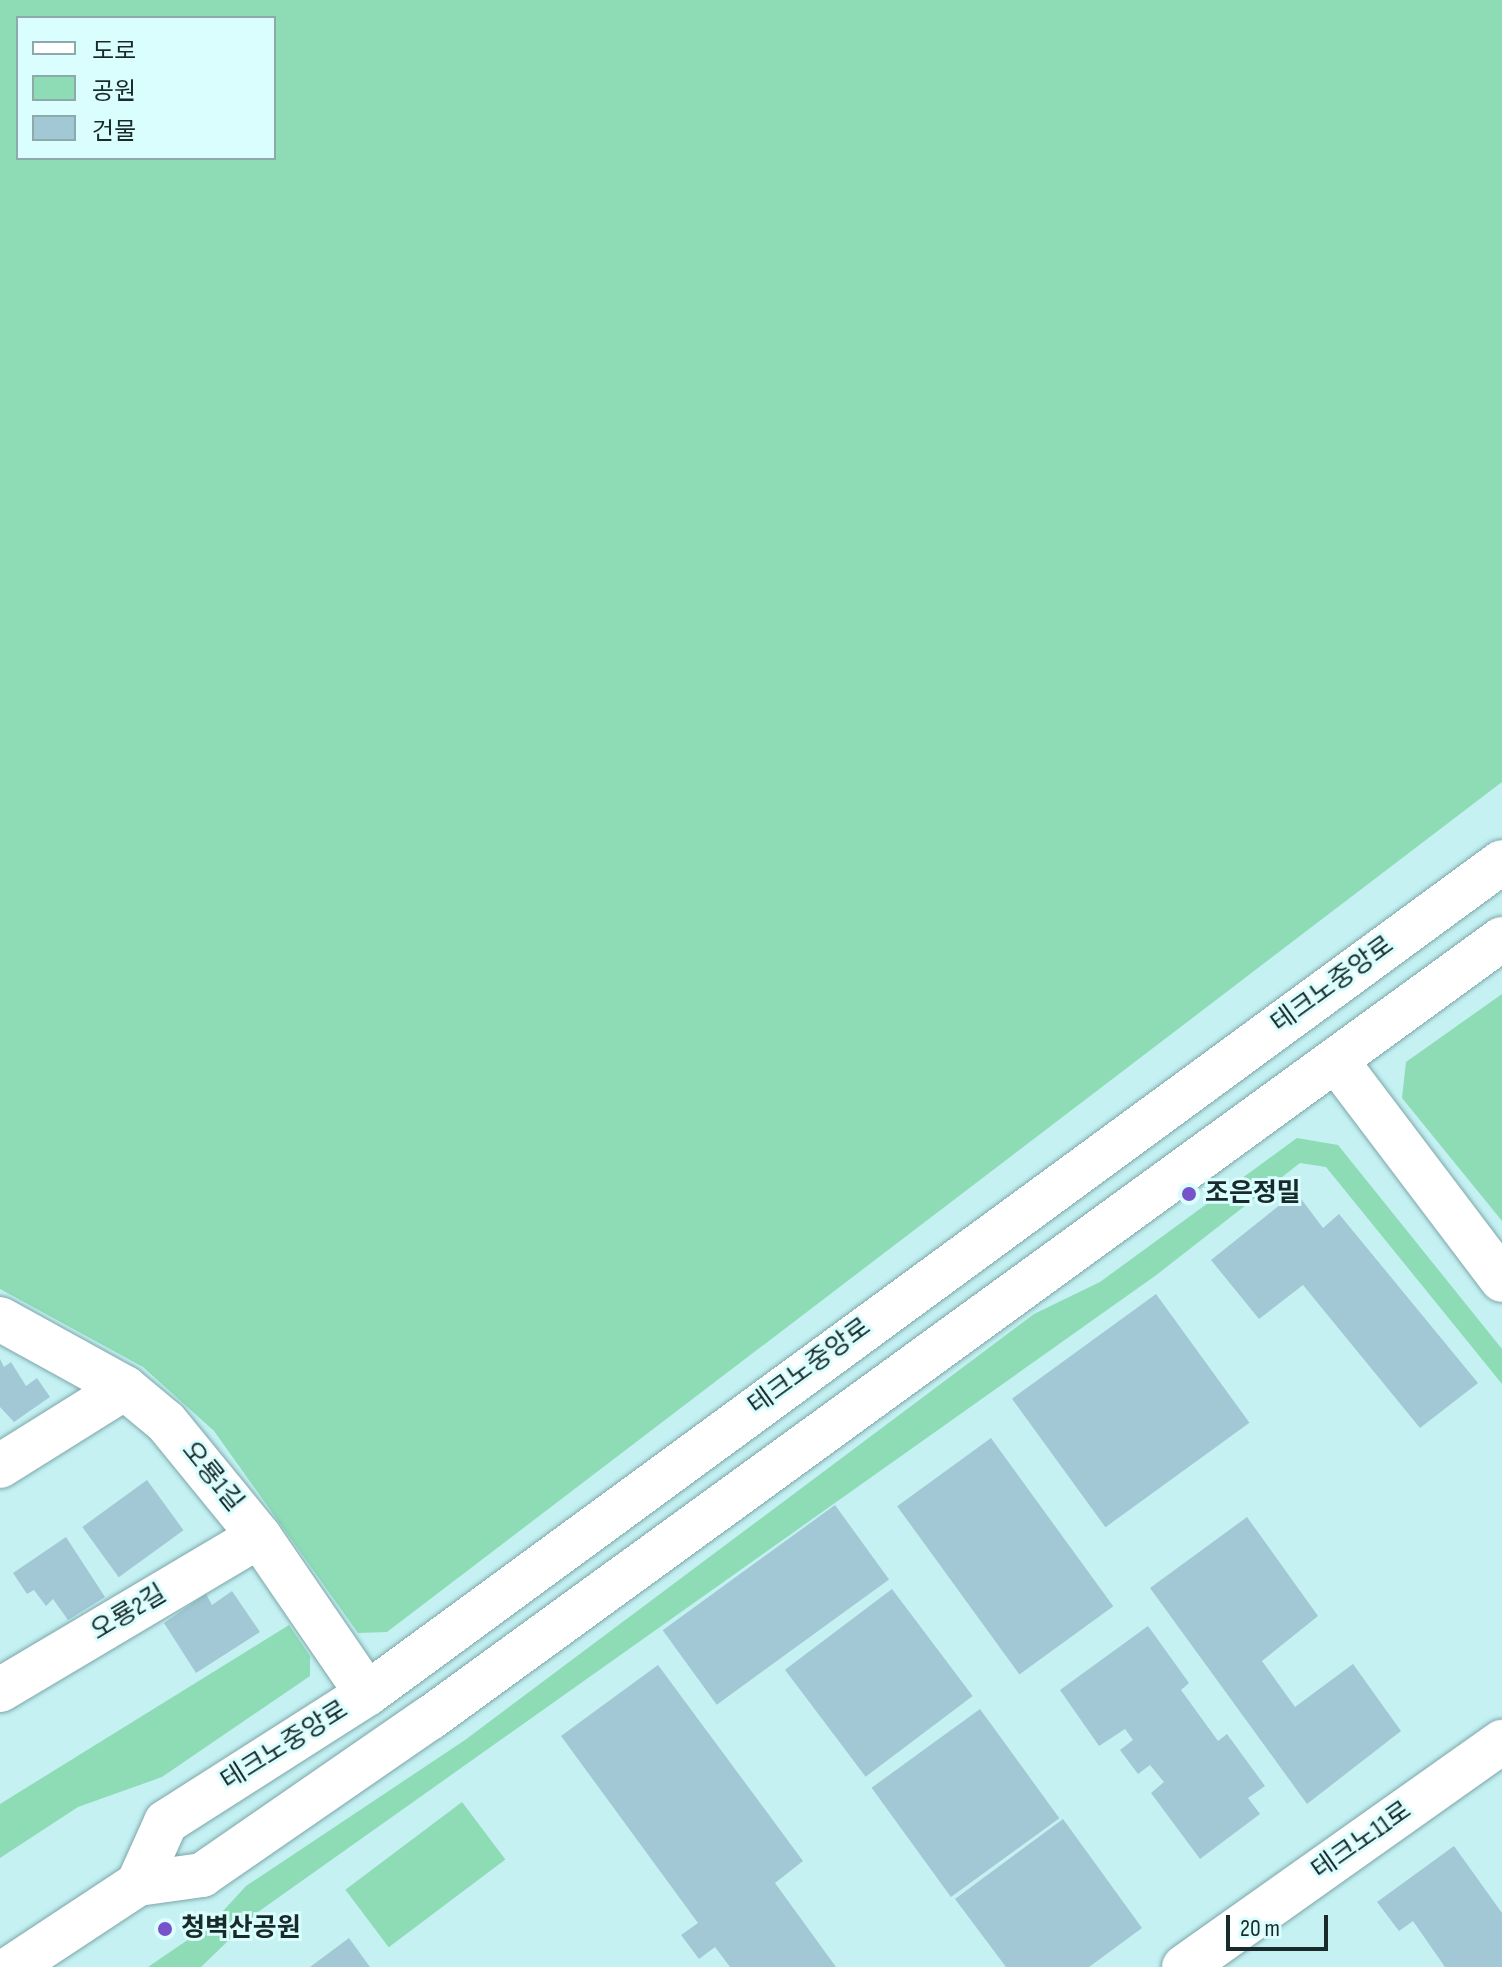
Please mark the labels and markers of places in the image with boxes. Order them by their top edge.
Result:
place label: 조은정밀 [1205,1178,1301,1210]
marker: 조은정밀 [1180,1185,1198,1203]
place label: 청벽산공원 [181,1913,301,1945]
marker: 청벽산공원 [156,1920,174,1938]

